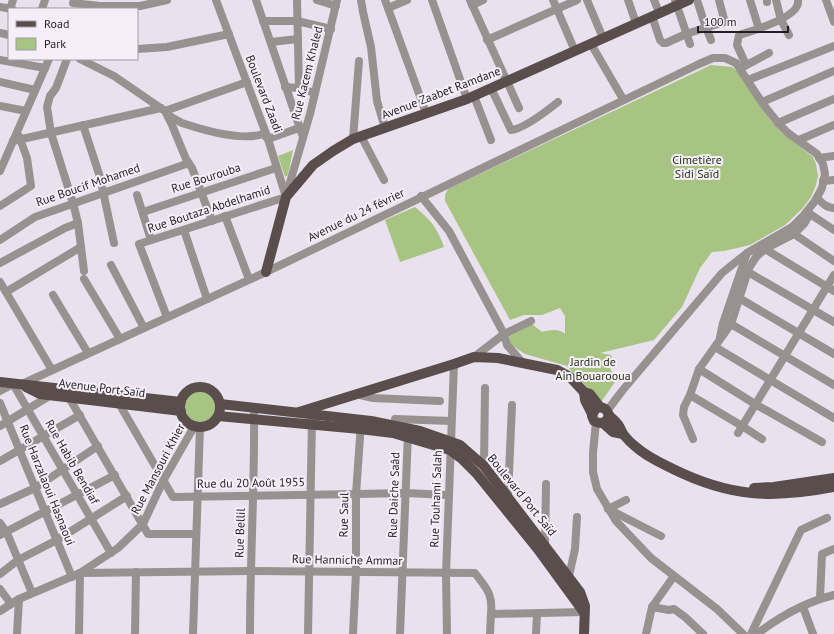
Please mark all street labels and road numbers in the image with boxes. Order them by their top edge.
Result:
street label: Rue Kacem Khaled [288,25,325,121]
street label: Boulevard Zaadi [243,53,286,135]
street label: Avenue Zaabet Ramdane [379,63,502,122]
street label: Rue Bourouba [169,159,242,196]
street label: Rue Boucif Mohamed [34,160,142,209]
street label: Rue Boutaza Abdelhamid [145,182,272,235]
street label: Avenue du 24 février [305,185,407,245]
street label: Avenue Port Saïd [58,375,146,400]
street label: Rue Habib Bendiaf [42,417,103,508]
street label: Rue Mansouri Khier [127,421,188,517]
street label: Rue Harzalaoui Hasnaoui [16,422,79,547]
street label: Rue Touhami Salah [426,450,445,548]
street label: Boulevard Port Saïd [485,451,560,539]
street label: Rue Daiche Saâd [385,452,402,538]
street label: Rue du 20 Août 1955 [197,474,305,491]
street label: Rue Saul [336,492,351,538]
street label: Rue Bellil [231,507,248,558]
street label: Rue Hanniche Ammar [292,551,402,568]

